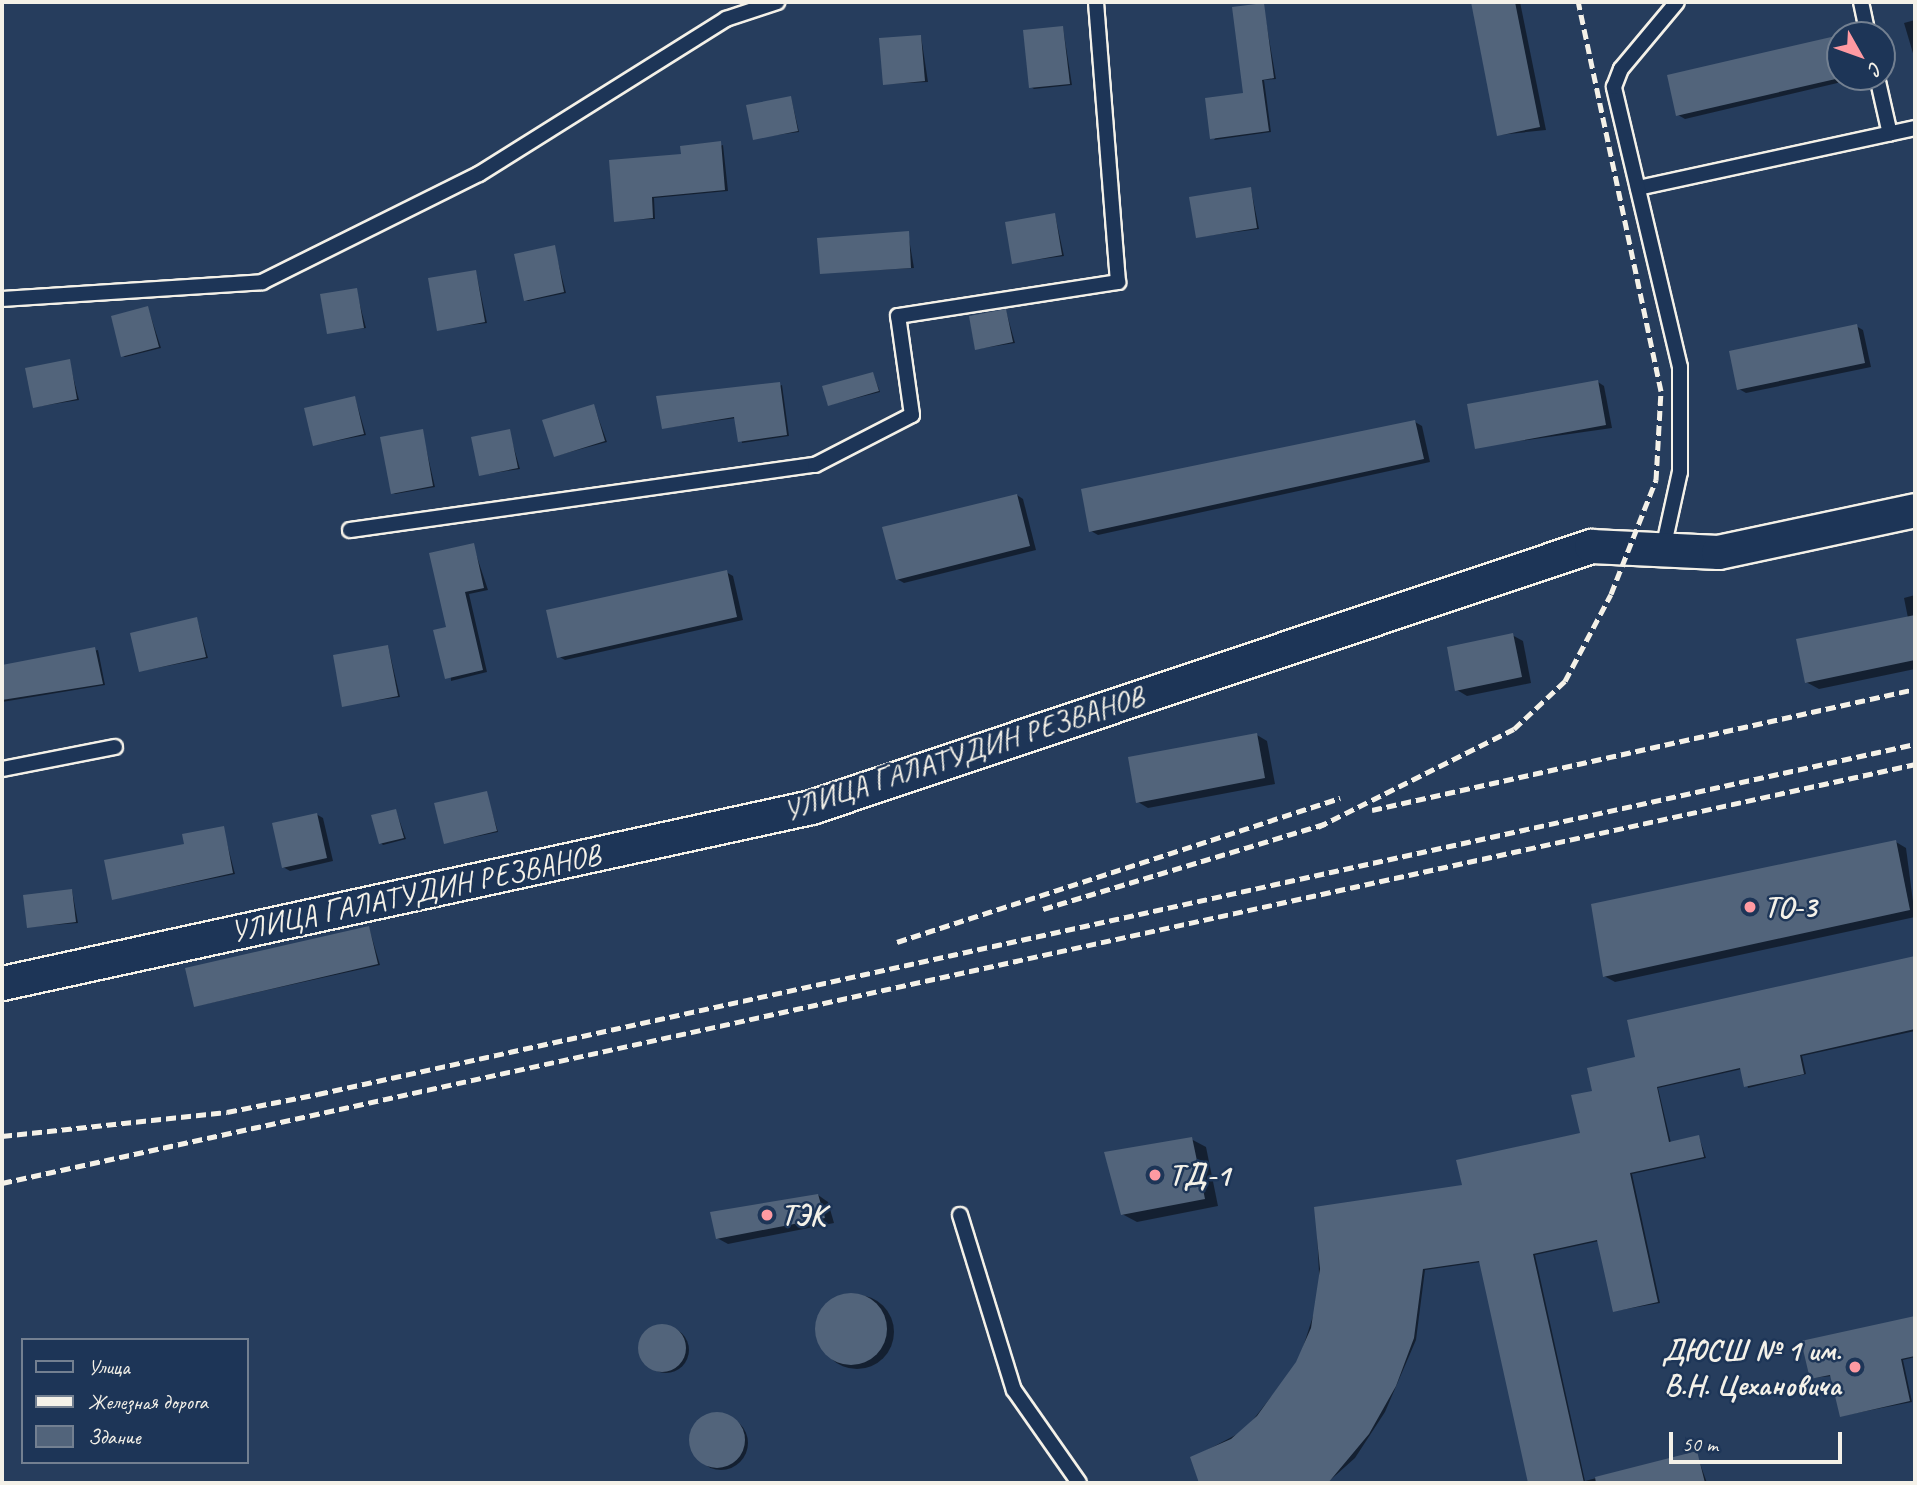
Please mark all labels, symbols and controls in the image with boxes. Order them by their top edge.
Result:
north arrow [1826,21,1896,91]
text: С [1863,57,1888,80]
street label: УЛИЦА ГАЛАТУДИН РЕЗВАНОВ [782,679,1144,827]
street label: УЛИЦА ГАЛАТУДИН РЕЗВАНОВ [231,837,599,949]
place label: ТО-3 [1764,889,1816,925]
marker: ТО-3 [1742,899,1758,915]
place label: ТД-1 [1169,1157,1230,1193]
marker: ТД-1 [1147,1167,1163,1183]
place label: ТЭК [781,1197,825,1233]
marker: ТЭК [759,1207,775,1223]
place label: ДЮСШ № 1 им. В.Н. Цехановича [1662,1332,1841,1402]
legend [21,1338,248,1464]
text: Улица [88,1354,130,1380]
marker: ДЮСШ № 1 им. В.Н. Цехановича [1847,1359,1863,1375]
text: Железная дорога [88,1389,208,1415]
scale bar [1672,1418,1845,1462]
text: Здание [88,1424,141,1450]
text: 50 m [1682,1431,1718,1457]

